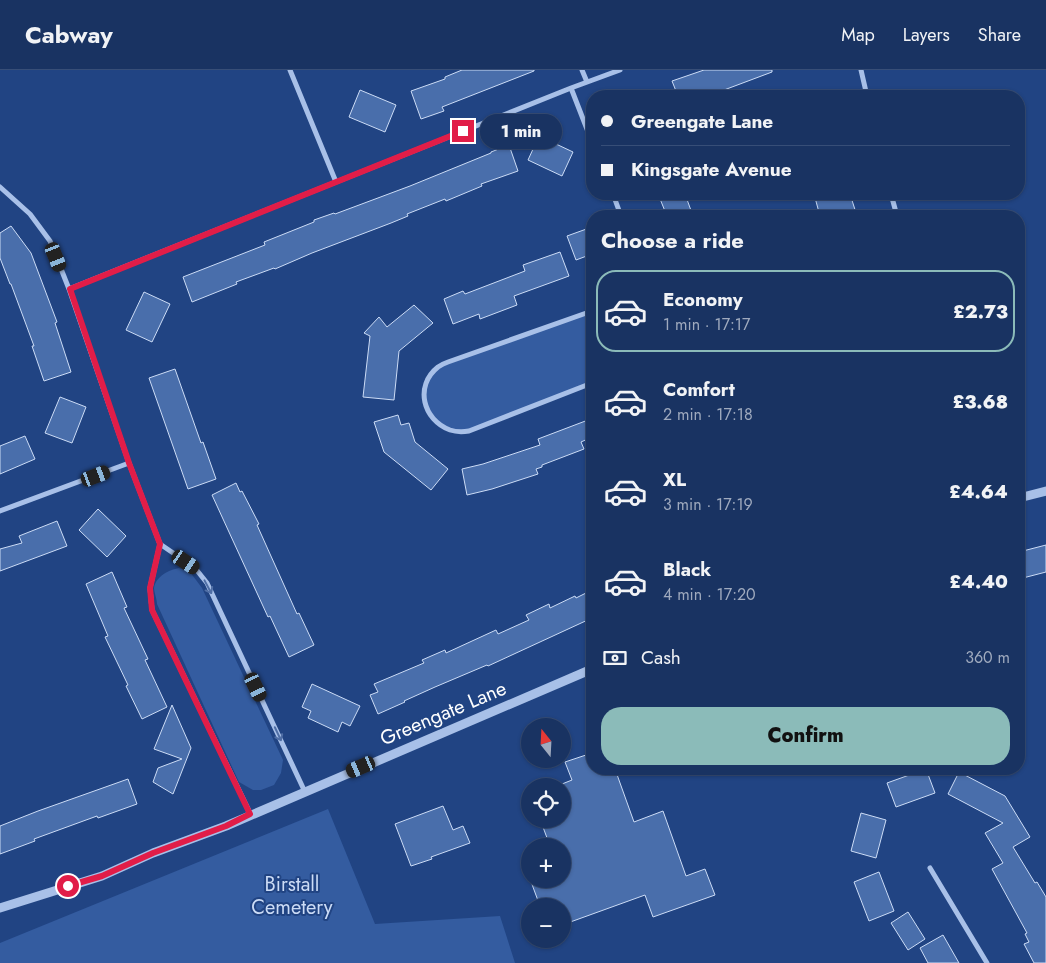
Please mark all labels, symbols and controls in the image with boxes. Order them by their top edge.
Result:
text: Cabway [25,17,113,52]
text: Map [841,22,875,48]
text: Layers [903,22,950,48]
text: Share [978,22,1021,48]
text: Greengate Lane [631,108,773,135]
callout: 1 min [480,114,563,148]
route end [452,120,474,142]
text: 1 min [501,120,541,143]
text: Kingsgate Avenue [631,156,792,183]
text: Choose a ride [601,224,744,256]
car [43,240,68,274]
text: Economy [663,286,743,313]
icon: car [603,289,648,334]
text: £2.73 [953,298,1008,325]
text: 1 min · 17:17 [663,313,750,336]
text: Comfort [663,376,735,403]
icon: car [603,379,648,424]
text: £3.68 [952,388,1008,415]
text: 2 min · 17:18 [663,403,753,426]
car [79,464,112,488]
text: XL [663,466,686,493]
icon: car [603,469,648,514]
text: £4.64 [949,478,1008,505]
text: 3 min · 17:19 [663,493,753,516]
car [169,547,202,577]
text: Black [663,556,711,583]
icon: car [603,559,648,604]
text: £4.40 [949,568,1008,595]
one-way arrow [204,579,214,594]
text: 4 min · 17:20 [663,583,756,606]
icon: cash [601,644,629,672]
text: Cash [641,644,681,671]
text: 360 m [965,646,1010,669]
car [242,670,269,704]
street label: Greengate Lane [376,674,511,753]
button: Confirm [601,707,1010,765]
north arrow [521,718,571,768]
map controls [521,718,571,948]
one-way arrow [273,726,283,741]
car [344,754,377,780]
button: locate [521,778,571,828]
button: + [521,838,571,888]
park label: Birstall Cemetery [251,870,333,922]
route start [57,875,79,897]
button: − [521,898,571,948]

